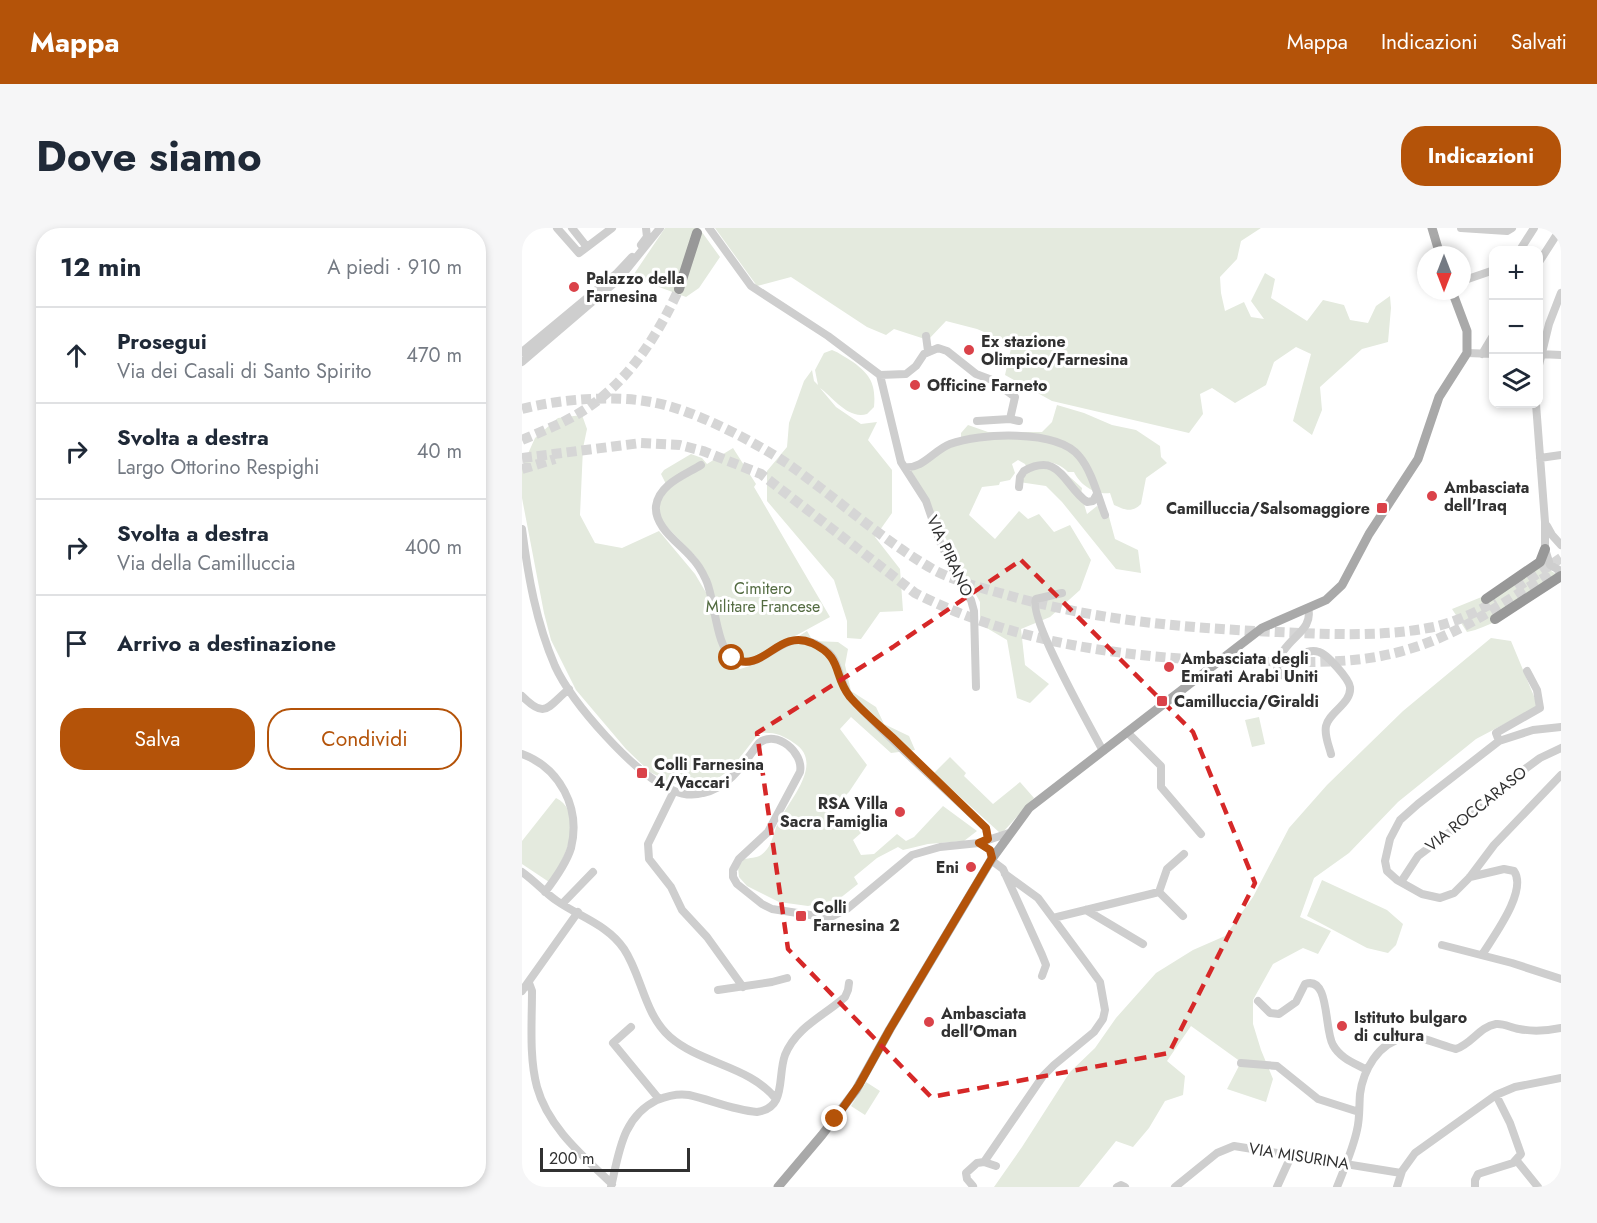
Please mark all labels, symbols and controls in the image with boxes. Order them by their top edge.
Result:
text: Mappa [30,22,120,63]
text: Mappa [1287,27,1348,57]
text: Indicazioni [1381,27,1478,57]
text: Salvati [1511,27,1567,57]
text: Dove siamo [36,126,262,187]
button: Indicazioni [1401,126,1561,186]
north arrow [1417,246,1471,300]
map controls [1489,246,1543,408]
button: + [1489,246,1543,300]
text: 12 min [60,248,142,286]
text: A piedi · 910 m [327,253,462,282]
place label: Palazzo della Farnesina [586,267,685,308]
marker: Palazzo della Farnesina [567,280,581,294]
button: − [1489,300,1543,354]
text: Prosegui [117,325,207,357]
place label: Ex stazione Olimpico/Farnesina [981,330,1128,371]
icon: ahead [60,339,93,372]
text: 470 m [406,341,462,370]
marker: Ex stazione Olimpico/Farnesina [962,343,976,357]
button: layers [1489,354,1543,408]
text: Via dei Casali di Santo Spirito [117,357,371,386]
place label: Officine Farneto [927,374,1048,397]
marker: Officine Farneto [908,378,922,392]
text: Svolta a destra [117,421,269,453]
icon: right [60,435,93,468]
text: 40 m [417,437,462,466]
text: Largo Ottorino Respighi [117,453,320,482]
place label: Ambasciata dell'Iraq [1443,476,1529,517]
marker: Ambasciata dell'Iraq [1425,489,1439,503]
place label: Camilluccia/Salsomaggiore [1166,497,1370,520]
marker: Camilluccia/Salsomaggiore [1375,501,1389,515]
street label: VIA PIRANO [921,512,979,600]
text: Svolta a destra [117,517,269,549]
icon: right [60,531,93,564]
text: 400 m [405,533,462,562]
text: Via della Camilluccia [117,549,295,578]
park label: Cimitero Militare Francese [706,577,820,618]
icon: arrive [60,627,93,660]
text: Arrivo a destinazione [117,627,336,659]
route start [718,644,744,670]
place label: Ambasciata degli Emirati Arabi Uniti [1180,647,1318,688]
marker: Ambasciata degli Emirati Arabi Uniti [1162,660,1176,674]
place label: Camilluccia/Giraldi [1174,690,1319,713]
marker: Camilluccia/Giraldi [1155,694,1169,708]
button: Salva [60,708,255,770]
button: Condividi [267,708,462,770]
place label: Colli Farnesina 4/Vaccari [654,753,764,794]
street label: VIA ROCCARASO [1420,761,1532,857]
marker: Colli Farnesina 4/Vaccari [635,766,649,780]
place label: RSA Villa Sacra Famiglia [780,792,888,833]
marker: RSA Villa Sacra Famiglia [893,805,907,819]
place label: Eni [936,856,959,879]
marker: Eni [964,860,978,874]
place label: Colli Farnesina 2 [813,896,900,937]
marker: Colli Farnesina 2 [794,909,808,923]
place label: Ambasciata dell'Oman [940,1002,1026,1043]
place label: Istituto bulgaro di cultura [1354,1006,1467,1047]
marker: Ambasciata dell'Oman [922,1015,936,1029]
marker: Istituto bulgaro di cultura [1335,1019,1349,1033]
route end [821,1105,847,1131]
street label: VIA MISURINA [1247,1137,1351,1175]
scale bar [540,1145,690,1172]
text: 200 m [549,1147,595,1170]

